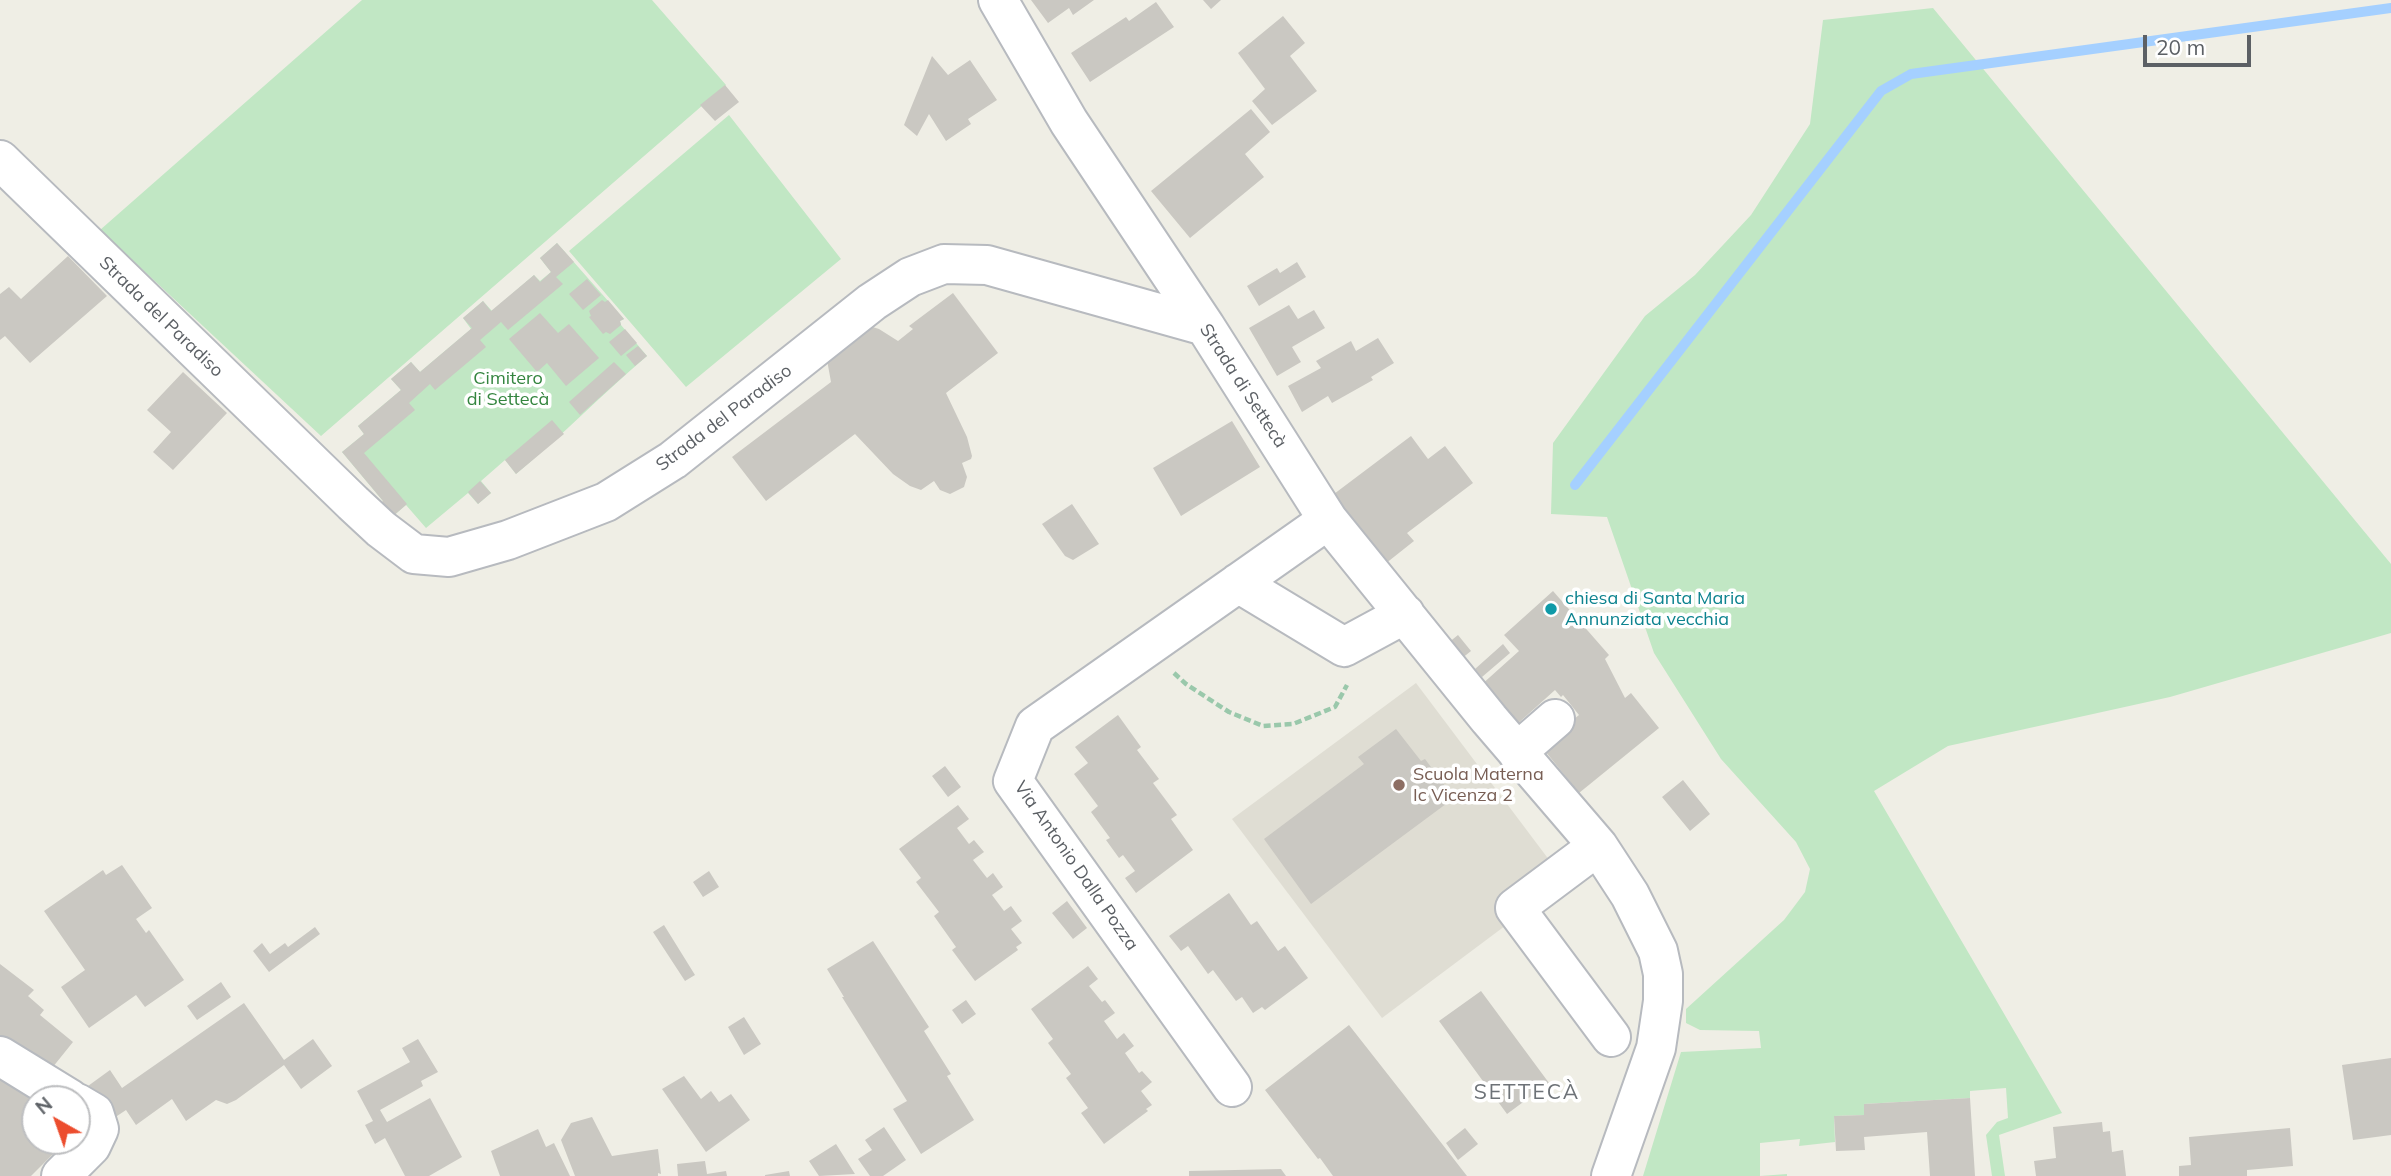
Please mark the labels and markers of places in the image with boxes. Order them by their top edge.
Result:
place label: chiesa di Santa Maria Annunziata vecchia [1565,588,1745,630]
marker: chiesa di Santa Maria Annunziata vecchia [1543,601,1559,617]
place label: Scuola Materna Ic Vicenza 2 [1413,764,1544,806]
marker: Scuola Materna Ic Vicenza 2 [1391,777,1407,793]

